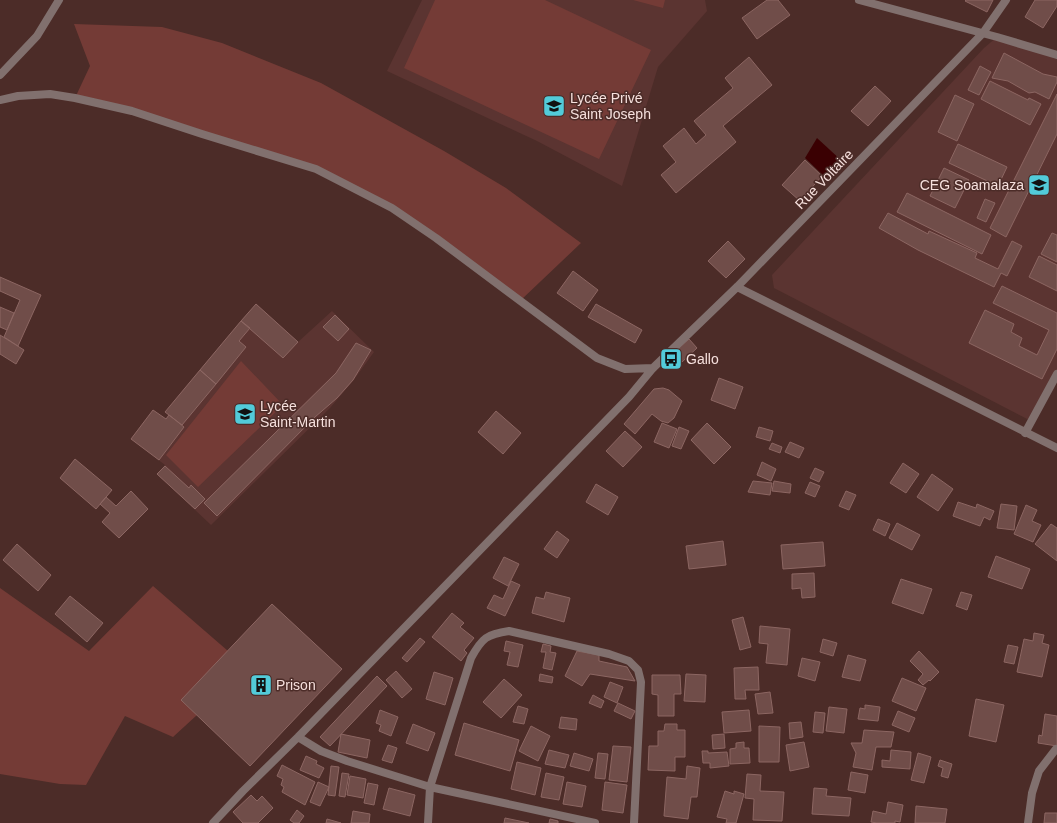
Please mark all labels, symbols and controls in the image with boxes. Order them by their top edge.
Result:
place label: Lycée Privé Saint Joseph [570,90,651,122]
school or university icon: Lycée Privé Saint Joseph [541,93,567,119]
street label: Rue Voltaire [792,146,856,212]
school or university icon: CEG Soamalaza [1026,172,1052,198]
place label: CEG Soamalaza [920,177,1024,193]
bus stop icon: Gallo [658,346,684,372]
place label: Gallo [686,351,719,367]
place label: Lycée Saint-Martin [260,398,335,430]
school or university icon: Lycée Saint-Martin [232,401,258,427]
building icon: Prison [248,672,274,698]
place label: Prison [276,677,316,693]

